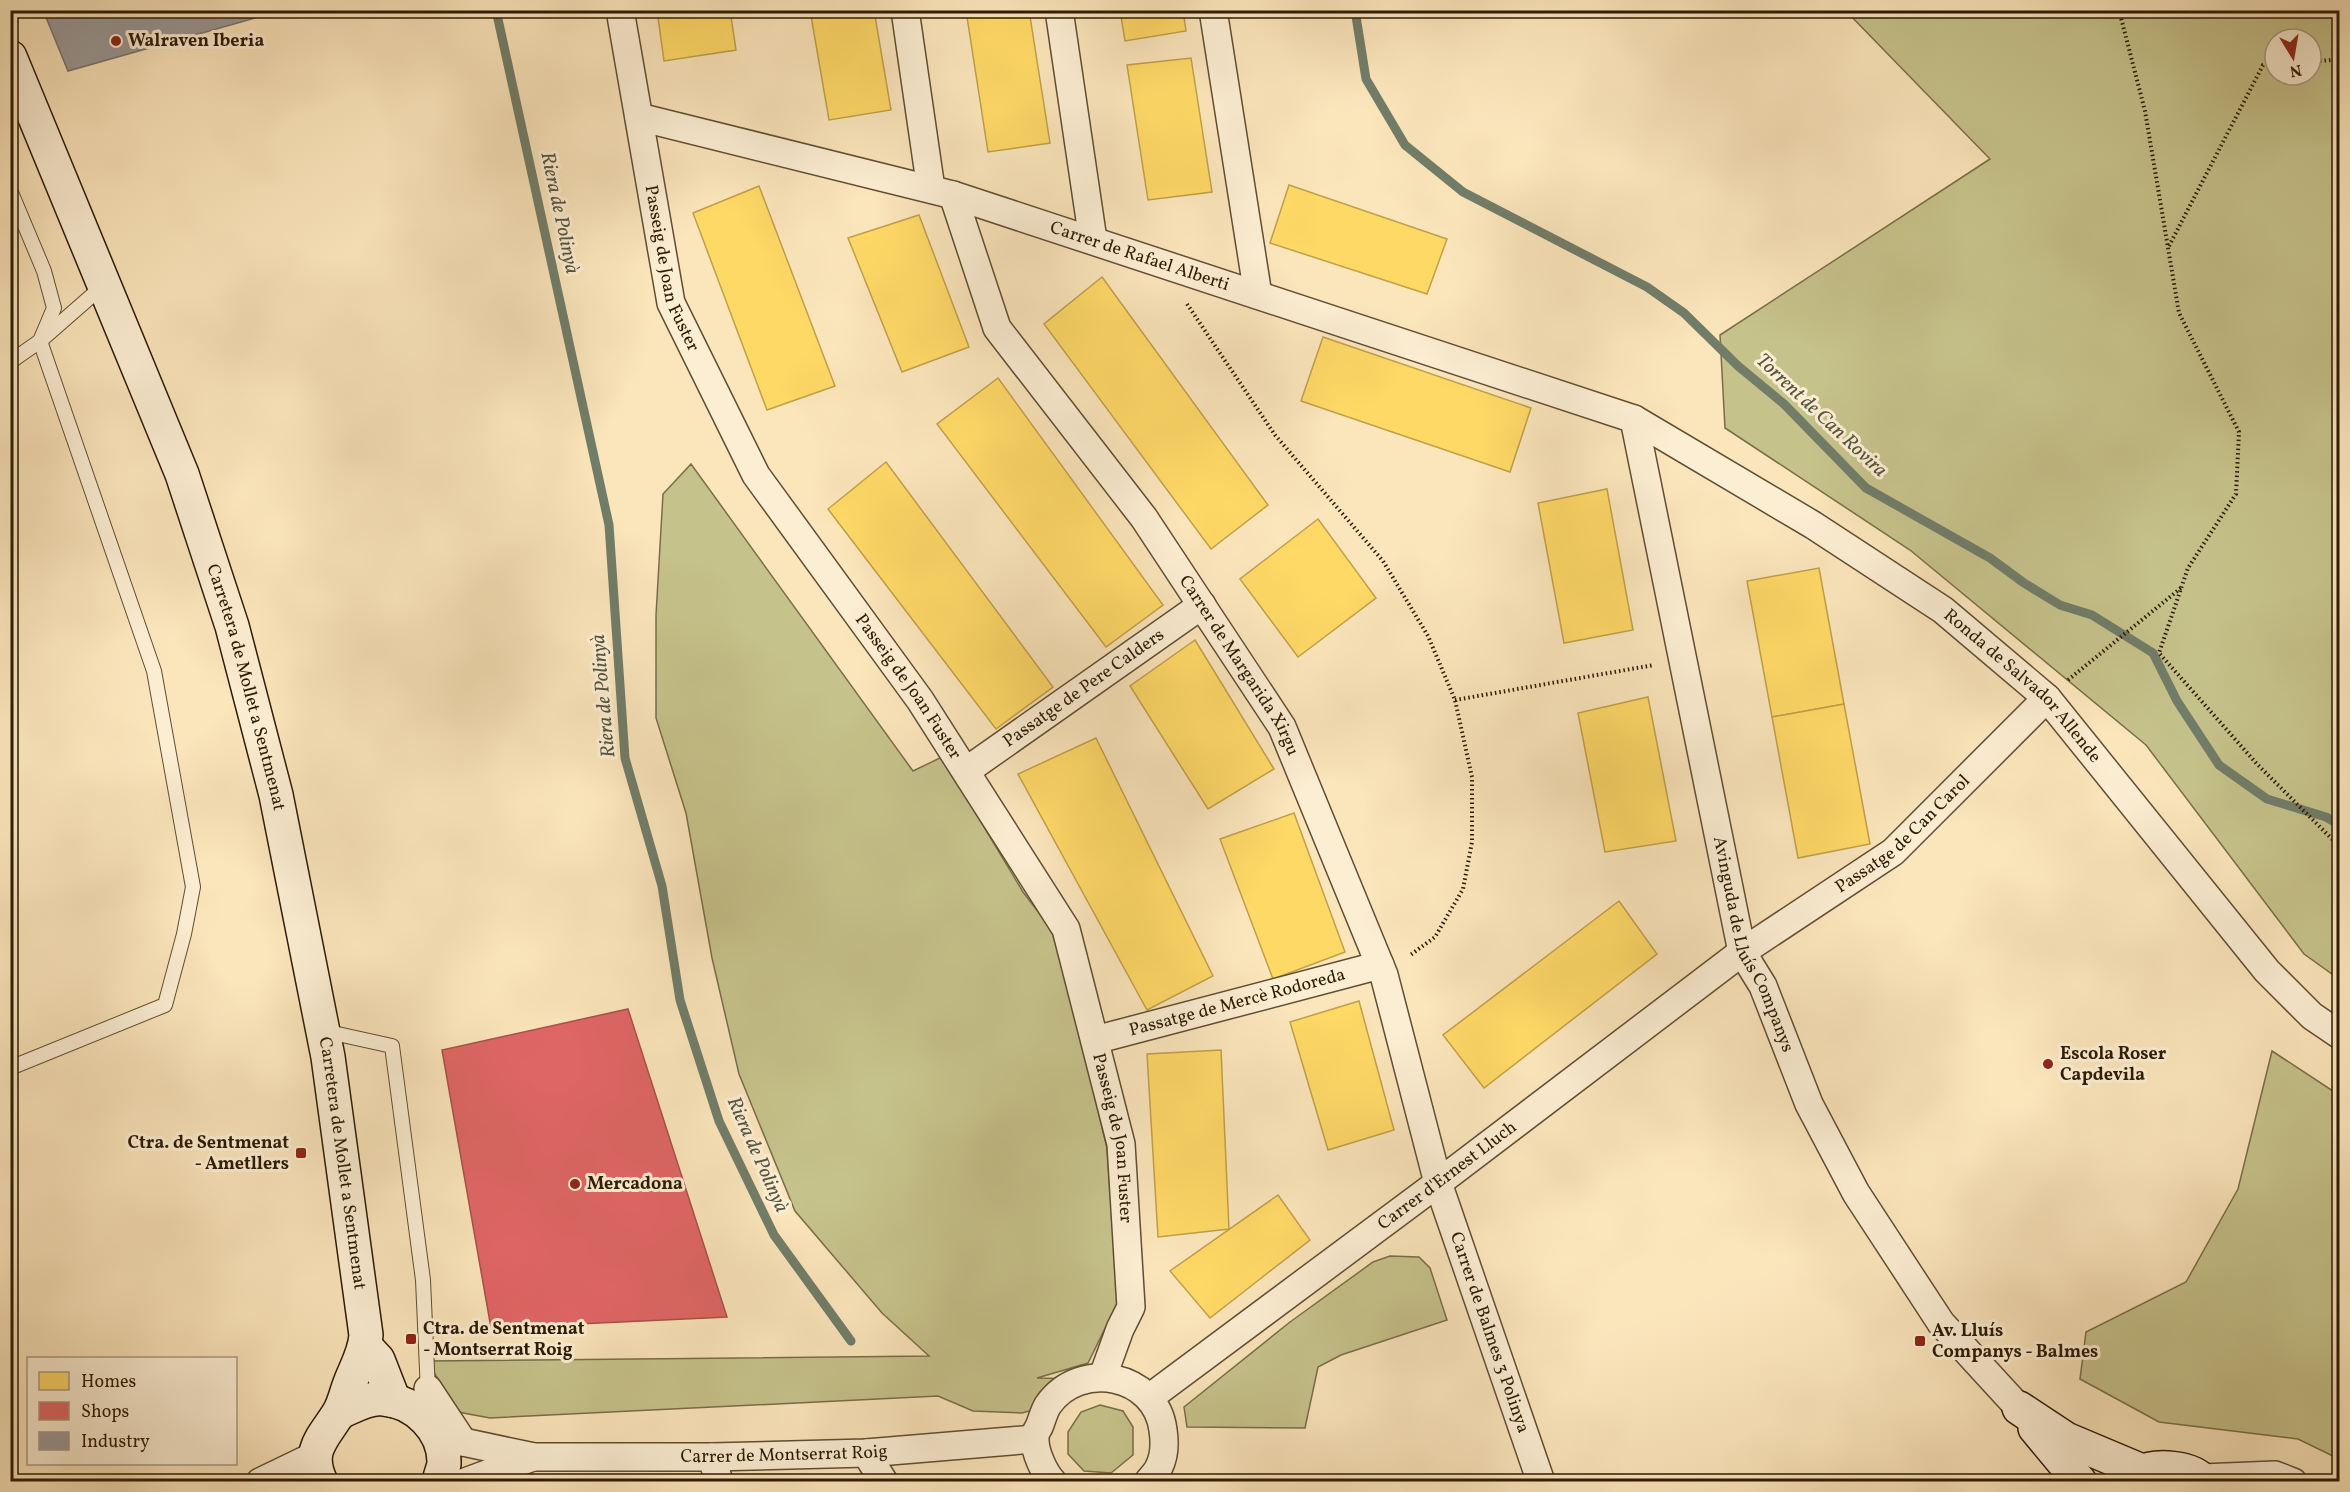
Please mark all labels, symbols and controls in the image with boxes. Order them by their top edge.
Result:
north arrow [2263,27,2323,87]
place label: Walraven Iberia [128,29,264,54]
marker: Walraven Iberia [109,34,123,48]
text: N [2287,58,2303,82]
water label: Riera de Polinyà [532,149,586,277]
street label: Passeig de Joan Fuster [638,183,706,356]
street label: Carrer de Rafael Alberti [1047,215,1233,298]
water label: Torrent de Can Rovira [1749,348,1893,484]
street label: Carretera de Mollet a Sentmenat [200,561,291,813]
street label: Carrer de Margarida Xirgu [1173,570,1305,759]
street label: Ronda de Salvador Allende [1938,603,2107,768]
street label: Passeig de Joan Fuster [849,609,968,765]
street label: Passatge de Pere Calders [998,623,1170,754]
water label: Riera de Polinyà [585,633,623,759]
street label: Passatge de Can Carol [1830,769,1976,899]
street label: Avinguda de Lluís Companys [1706,834,1800,1056]
street label: Passatge de Mercè Rodoreda [1126,962,1348,1043]
street label: Carretera de Mollet a Sentmenat [312,1035,372,1291]
place label: Escola Roser Capdevila [2060,1042,2167,1088]
street label: Passeig de Joan Fuster [1086,1050,1138,1224]
marker: Escola Roser Capdevila [2041,1057,2055,1071]
water label: Riera de Polinyà [719,1093,795,1217]
street label: Carrer d'Ernest Lluch [1372,1115,1522,1236]
place label: Ctra. de Sentmenat - Ametllers [128,1131,289,1177]
marker: Ctra. de Sentmenat - Ametllers [294,1146,308,1160]
place label: Mercadona [587,1172,683,1197]
marker: Mercadona [568,1177,582,1191]
street label: Carrer de Balmes 3 Polinya [1443,1229,1536,1436]
place label: Ctra. de Sentmenat - Montserrat Roig [423,1317,585,1363]
place label: Av. Lluís Companys - Balmes [1932,1319,2098,1365]
marker: Ctra. de Sentmenat - Montserrat Roig [404,1332,418,1346]
marker: Av. Lluís Companys - Balmes [1913,1334,1927,1348]
legend [27,1357,237,1465]
text: Homes [81,1370,136,1395]
text: Shops [81,1400,129,1425]
text: Industry [81,1430,150,1455]
street label: Carrer de Montserrat Roig [681,1439,888,1470]

